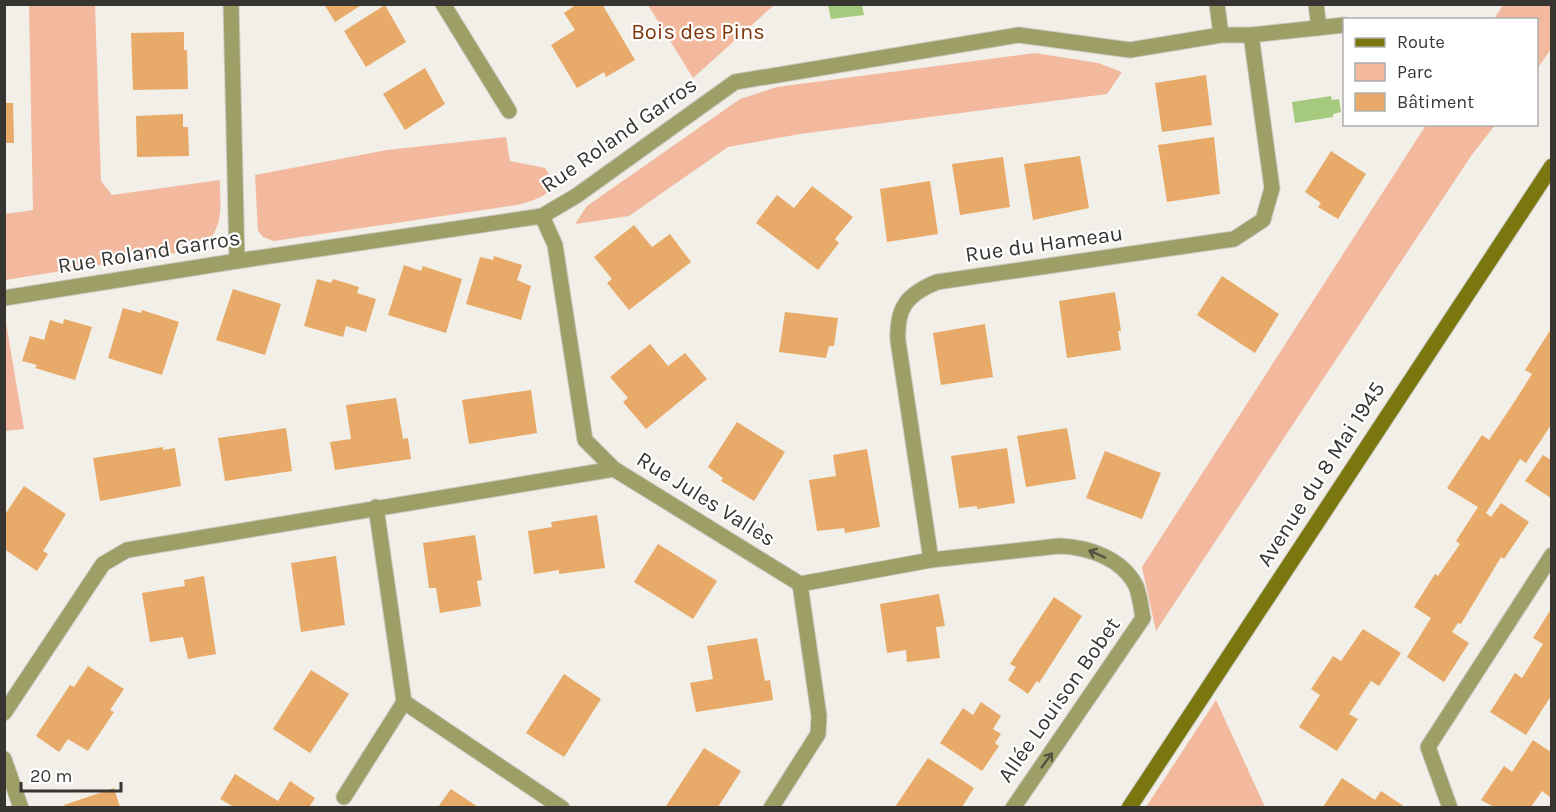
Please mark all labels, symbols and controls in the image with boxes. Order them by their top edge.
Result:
legend [1343,18,1538,126]
park label: Bois des Pins [631,19,765,45]
text: Route [1397,31,1445,53]
text: Parc [1397,61,1433,83]
street label: Rue Roland Garros [536,71,702,199]
text: Bâtiment [1397,91,1474,113]
street label: Rue du Hameau [963,220,1125,268]
street label: Rue Roland Garros [56,225,242,279]
street label: Avenue du 8 Mai 1945 [1251,377,1391,571]
street label: Rue Jules Vallès [632,446,780,552]
one-way arrow [1088,548,1107,559]
street label: Allée Louison Bobet [992,613,1126,787]
one-way arrow [1041,752,1053,768]
scale bar [21,755,122,793]
text: 20 m [30,765,72,787]

